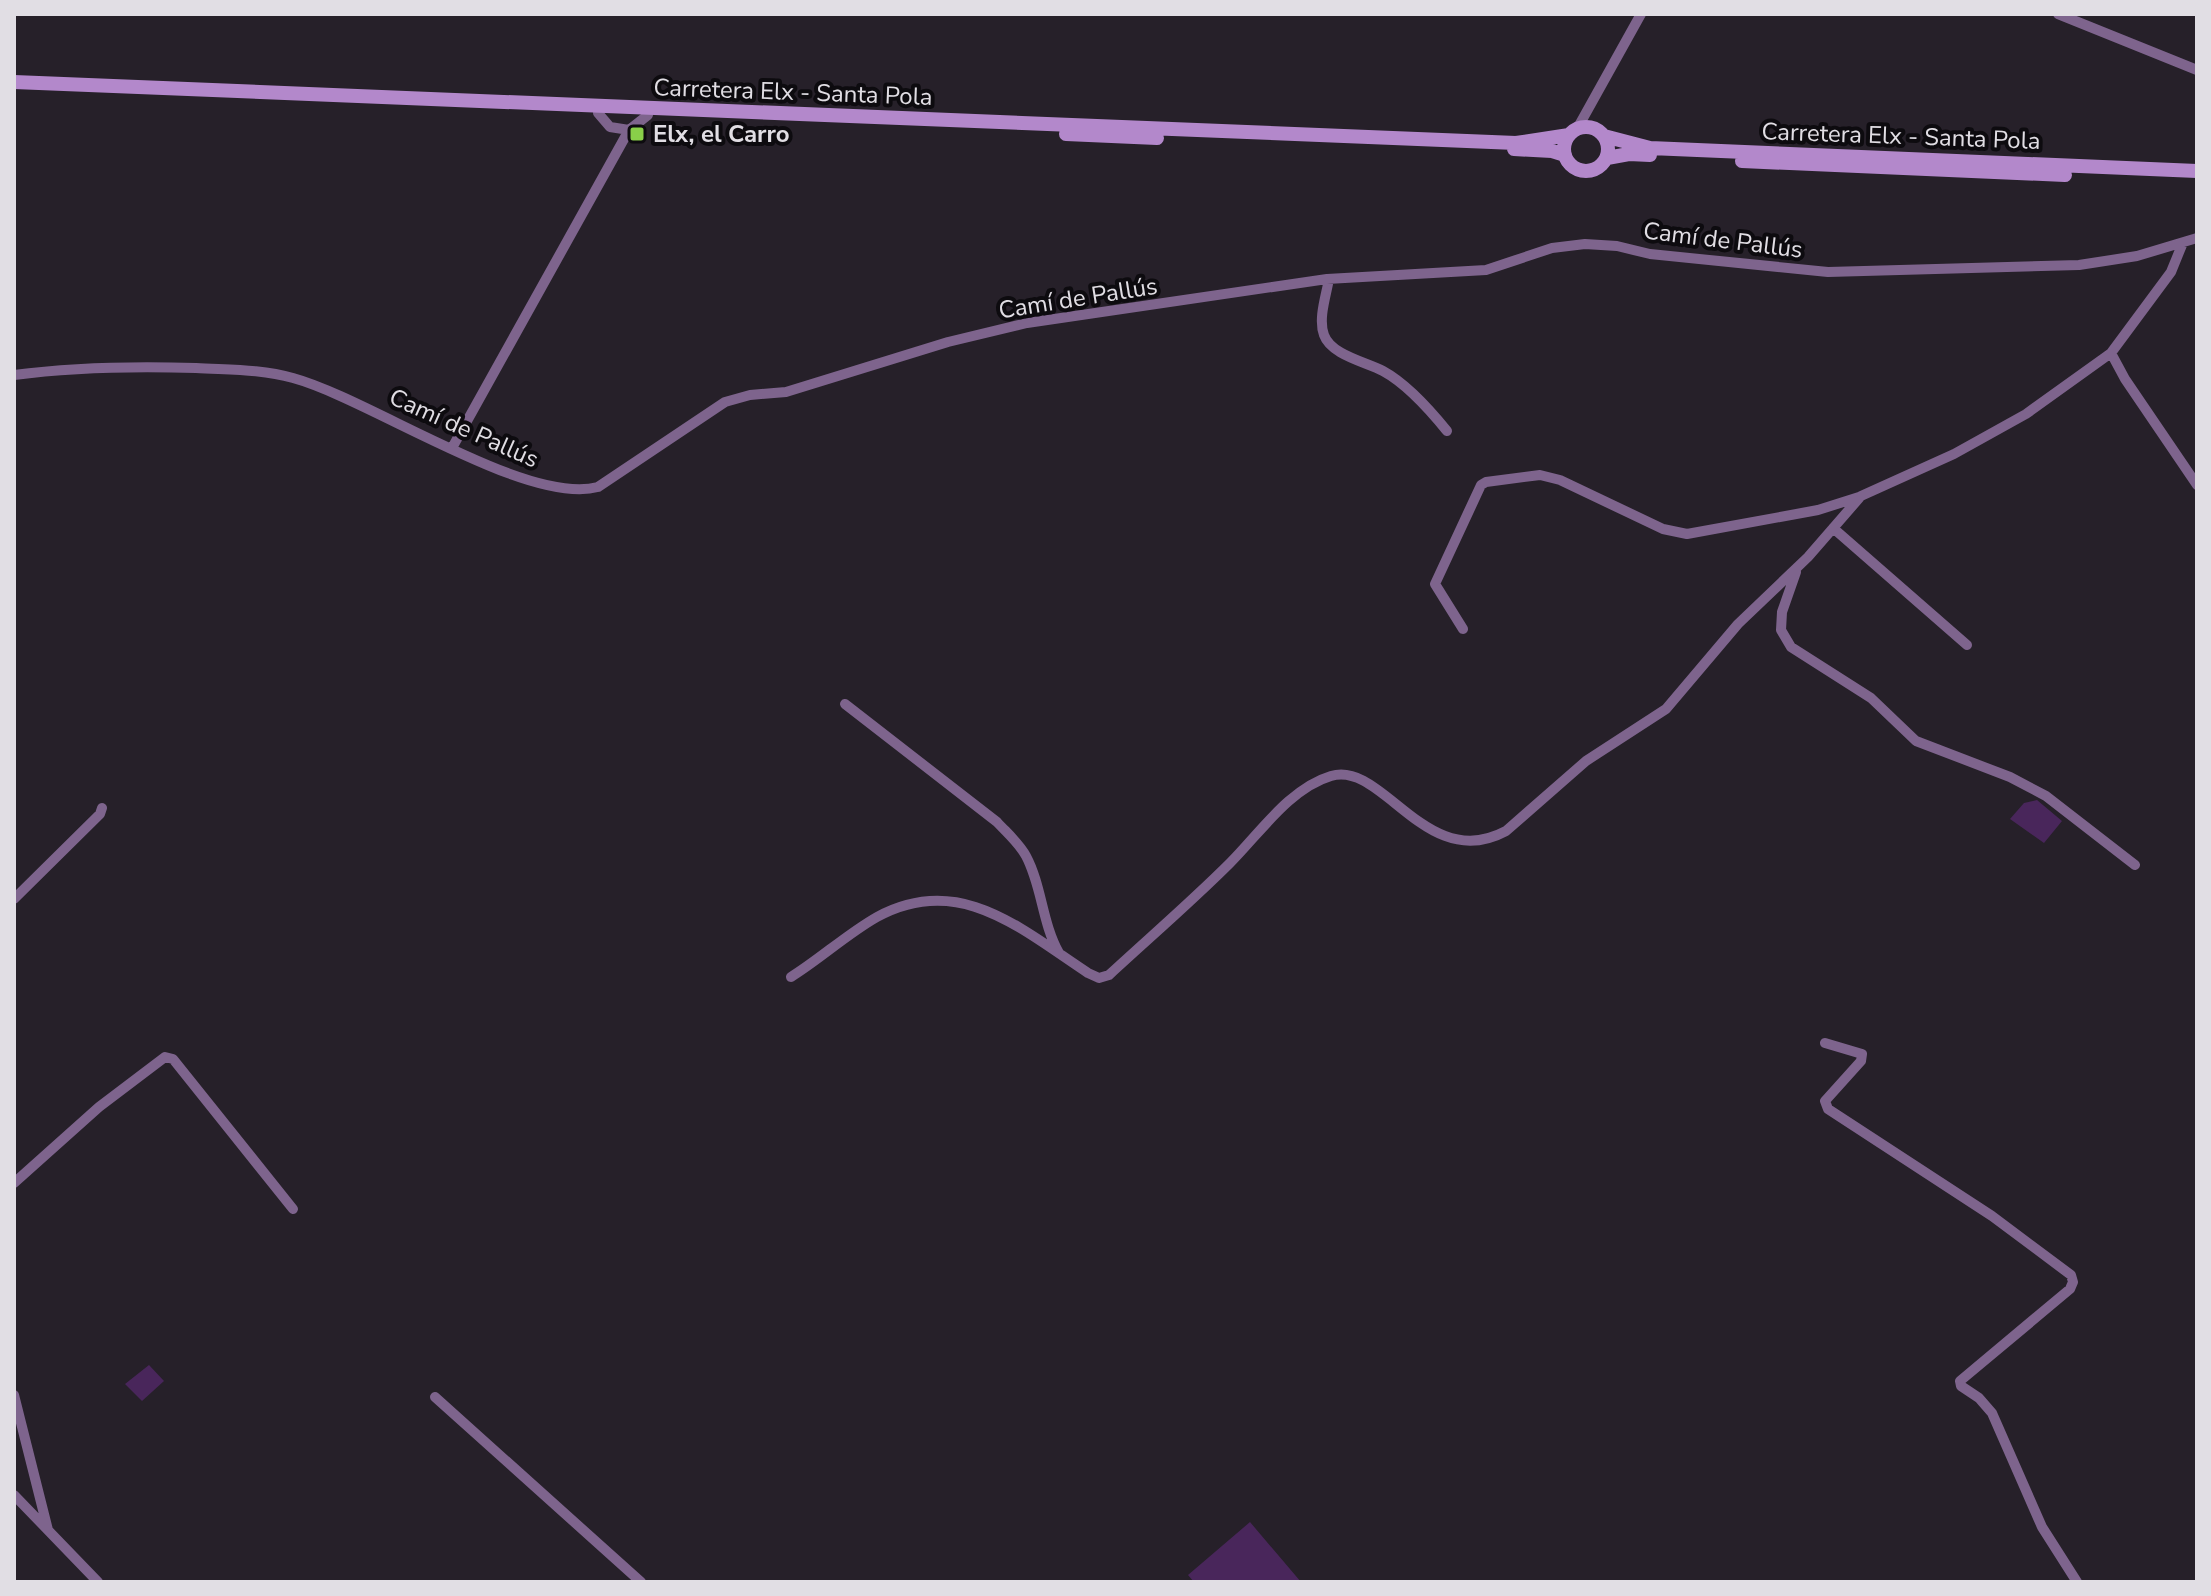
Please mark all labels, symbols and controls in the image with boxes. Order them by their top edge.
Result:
street label: Carretera Elx - Santa Pola [653,71,933,113]
street label: Carretera Elx - Santa Pola [1761,115,2041,157]
place label: Elx, el Carro [653,118,789,150]
marker: Elx, el Carro [628,125,646,143]
street label: Camí de Pallús [1642,214,1804,266]
street label: Camí de Pallús [996,270,1160,326]
street label: Camí de Pallús [384,381,544,475]

